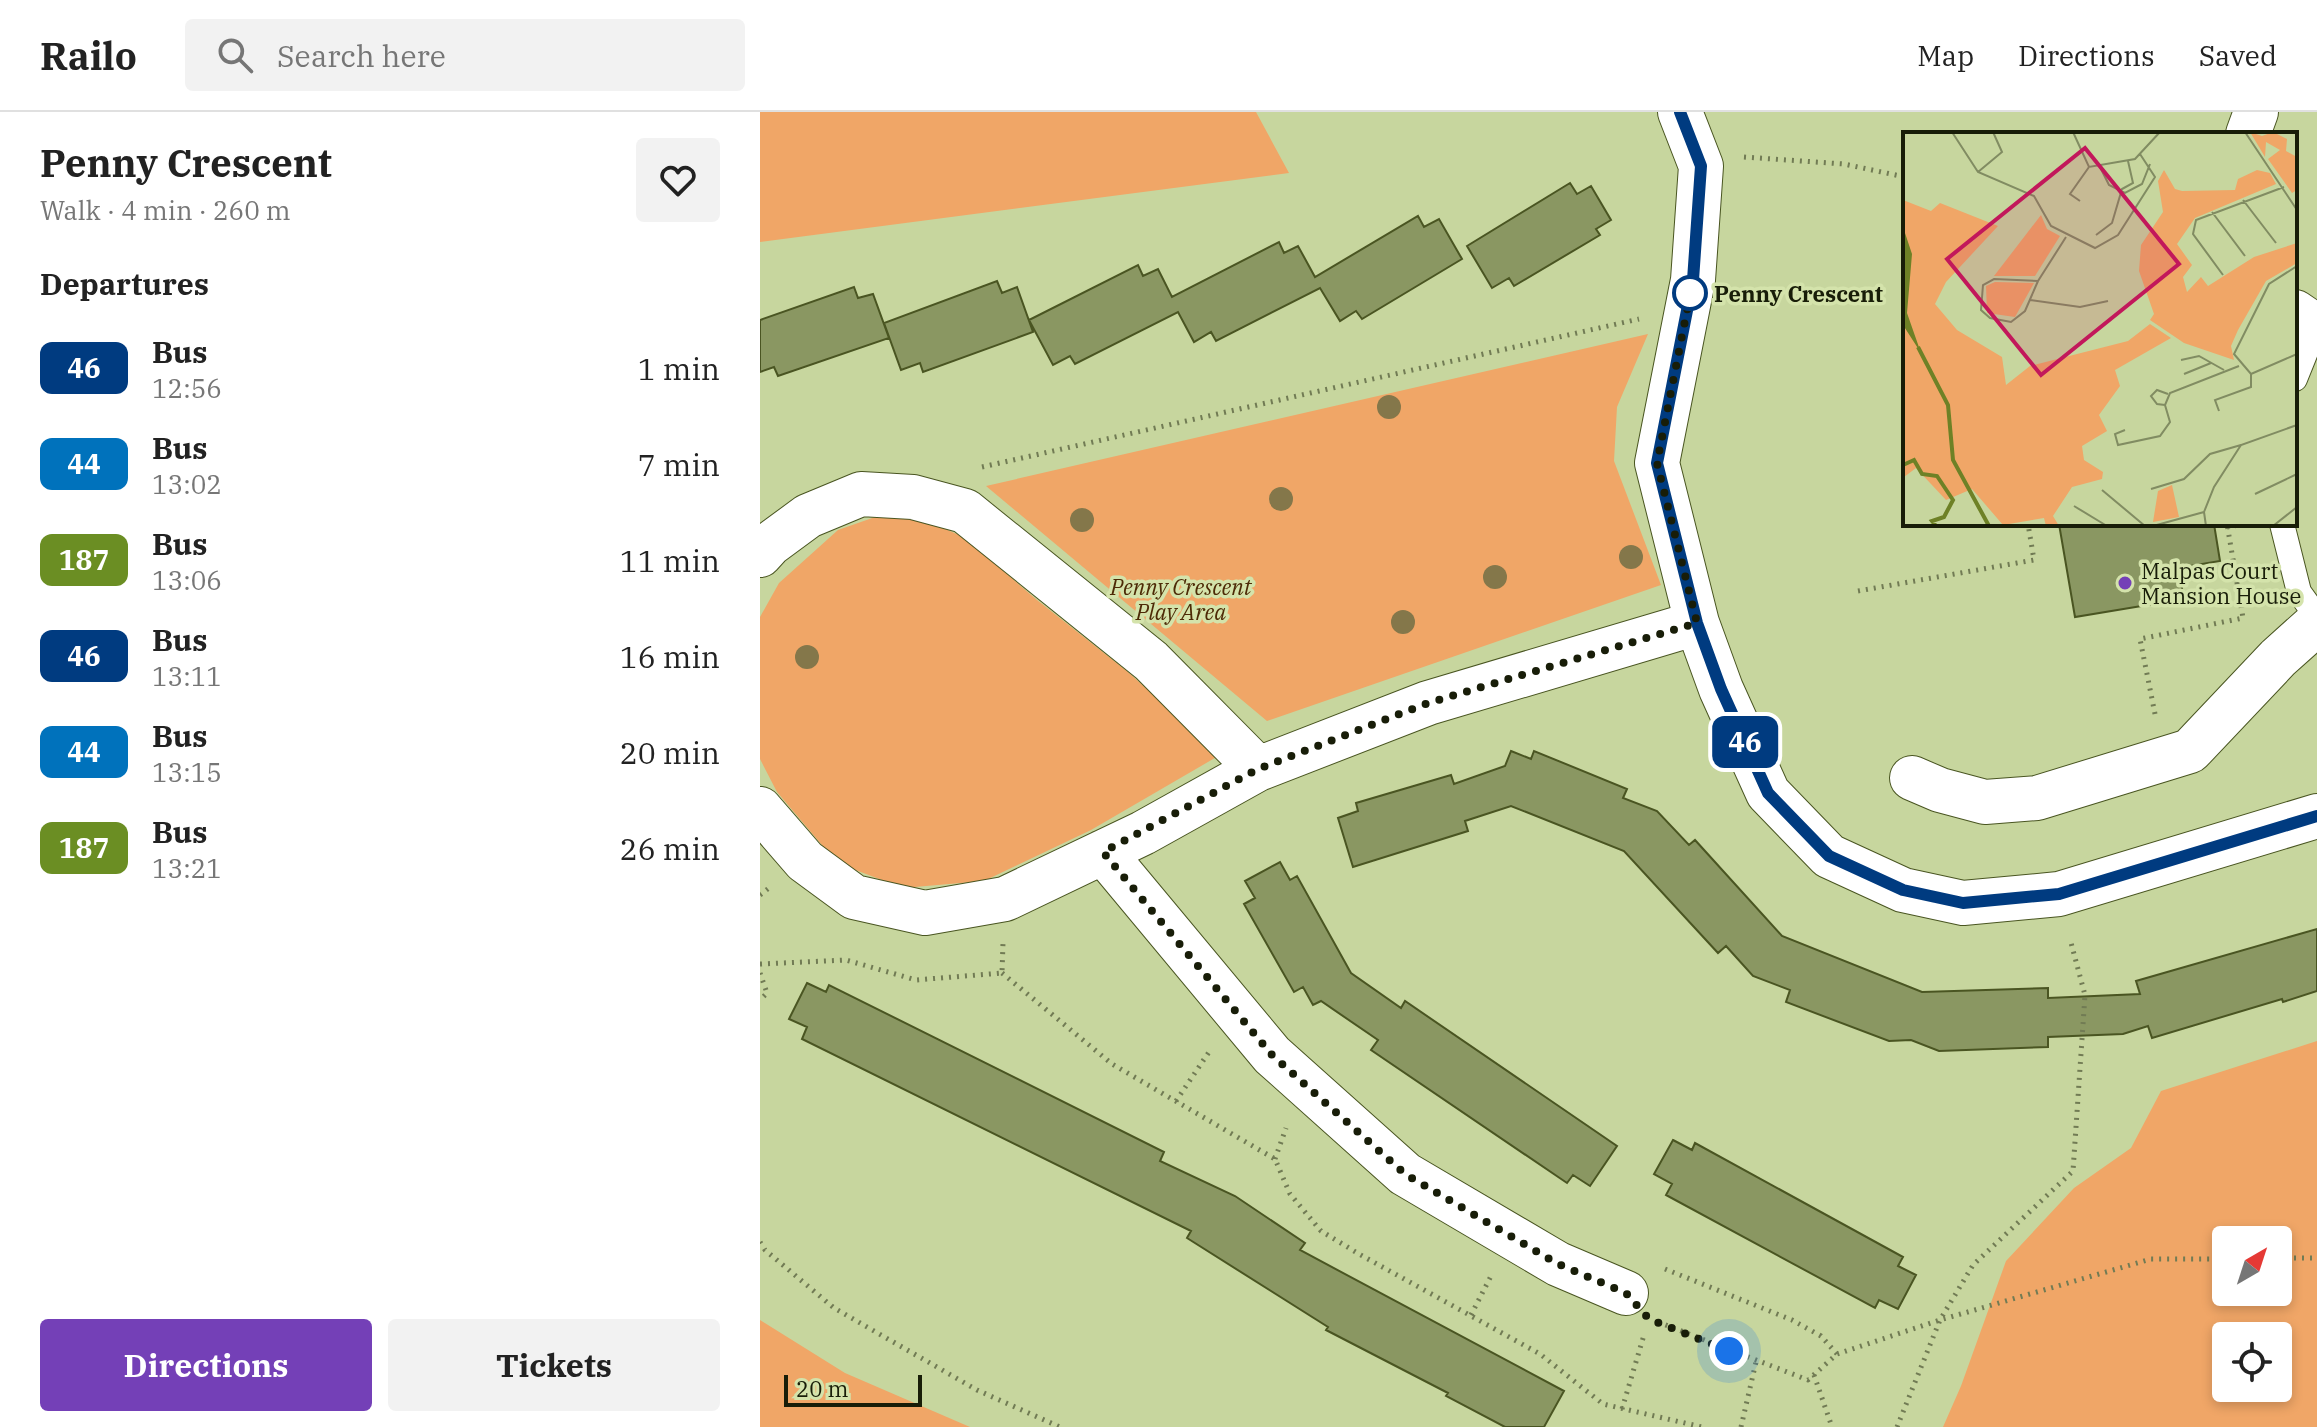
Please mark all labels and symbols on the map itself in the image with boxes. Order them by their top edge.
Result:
inset map [1903,132,2297,526]
marker: Penny Crescent [1673,276,1707,310]
place label: Penny Crescent [1714,279,1883,308]
place label: Malpas Court Mansion House [2141,556,2301,610]
park label: Penny Crescent Play Area [1109,572,1253,626]
marker: Malpas Court Mansion House [2116,574,2134,592]
line badge: 46 [1709,716,1781,768]
north arrow [2212,1226,2292,1306]
your location [1709,1331,1749,1371]
scale bar [784,1371,922,1407]

